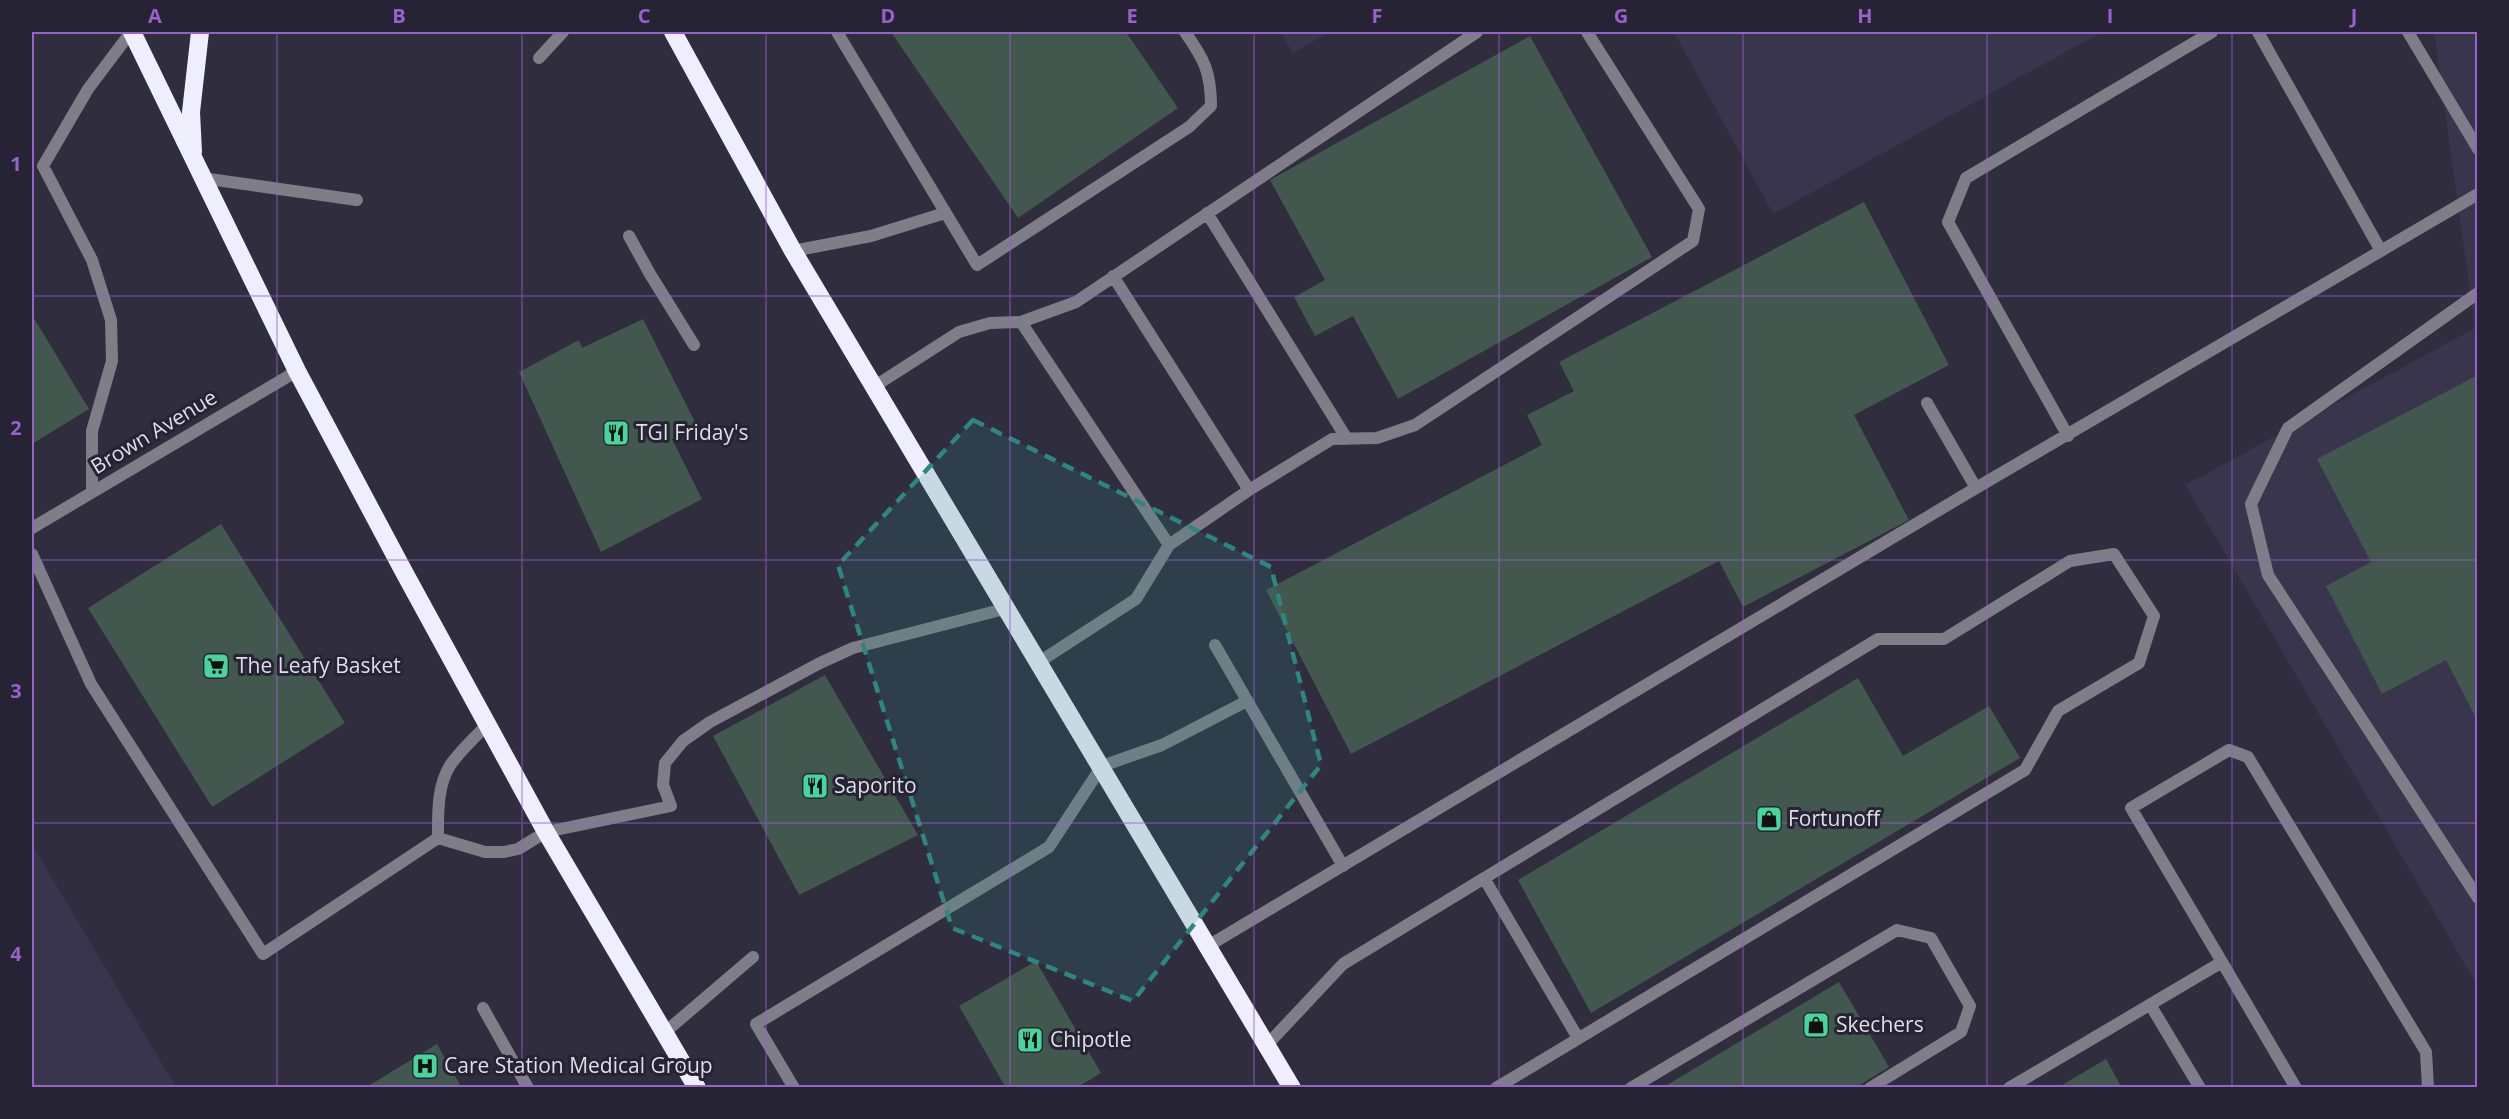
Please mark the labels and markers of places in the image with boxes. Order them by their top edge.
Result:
restaurant icon: TGI Friday's [601,418,631,448]
place label: TGI Friday's [636,418,749,446]
supermarket icon: The Leafy Basket [201,651,231,681]
place label: The Leafy Basket [236,651,401,679]
restaurant icon: Saporito [800,771,830,801]
place label: Saporito [834,771,917,799]
shop icon: Fortunoff [1754,804,1784,834]
place label: Fortunoff [1788,804,1882,832]
shop icon: Skechers [1801,1010,1831,1040]
place label: Skechers [1836,1010,1924,1038]
restaurant icon: Chipotle [1015,1025,1045,1055]
place label: Chipotle [1050,1025,1131,1053]
hospital icon: Care Station Medical Group [410,1051,440,1081]
place label: Care Station Medical Group [444,1051,713,1079]

